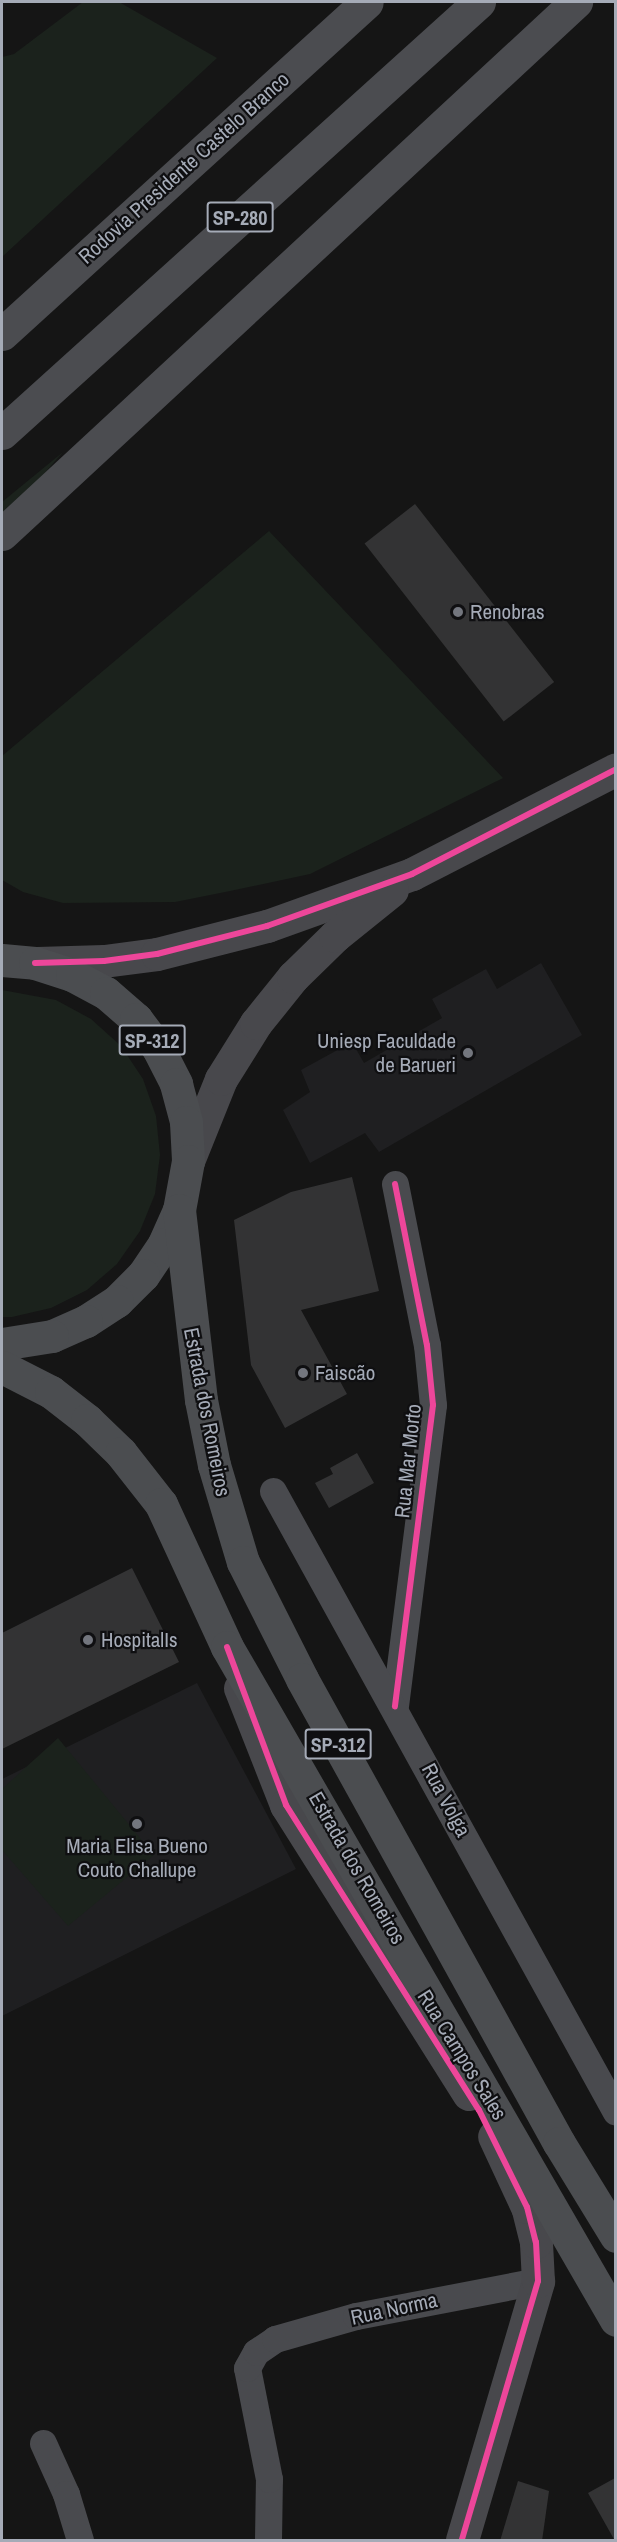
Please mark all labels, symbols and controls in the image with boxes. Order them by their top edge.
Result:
street label: Rodovia Presidente Castelo Branco [73,67,295,269]
road number: SP-280 [206,200,274,234]
place label: Renobras [470,599,545,625]
marker: Renobras [451,605,465,619]
road number: SP-312 [118,1023,186,1057]
place label: Uniesp Faculdade de Barueri [317,1028,456,1078]
marker: Uniesp Faculdade de Barueri [461,1046,475,1060]
street label: Estrada dos Romeiros [178,1326,236,1498]
place label: Faiscão [315,1360,375,1386]
marker: Faiscão [296,1366,310,1380]
street label: Rua Mar Morto [389,1403,427,1519]
place label: HospitalIs [101,1627,178,1653]
marker: HospitalIs [79,1631,97,1649]
road number: SP-312 [304,1727,372,1761]
street label: Rua Volga [416,1759,476,1841]
street label: Estrada dos Romeiros [303,1788,411,1948]
marker: Maria Elisa Bueno Couto Challupe [130,1817,144,1831]
place label: Maria Elisa Bueno Couto Challupe [66,1833,208,1883]
street label: Rua Campos Sales [412,1985,512,2125]
street label: Rua Norma [348,2288,440,2330]

